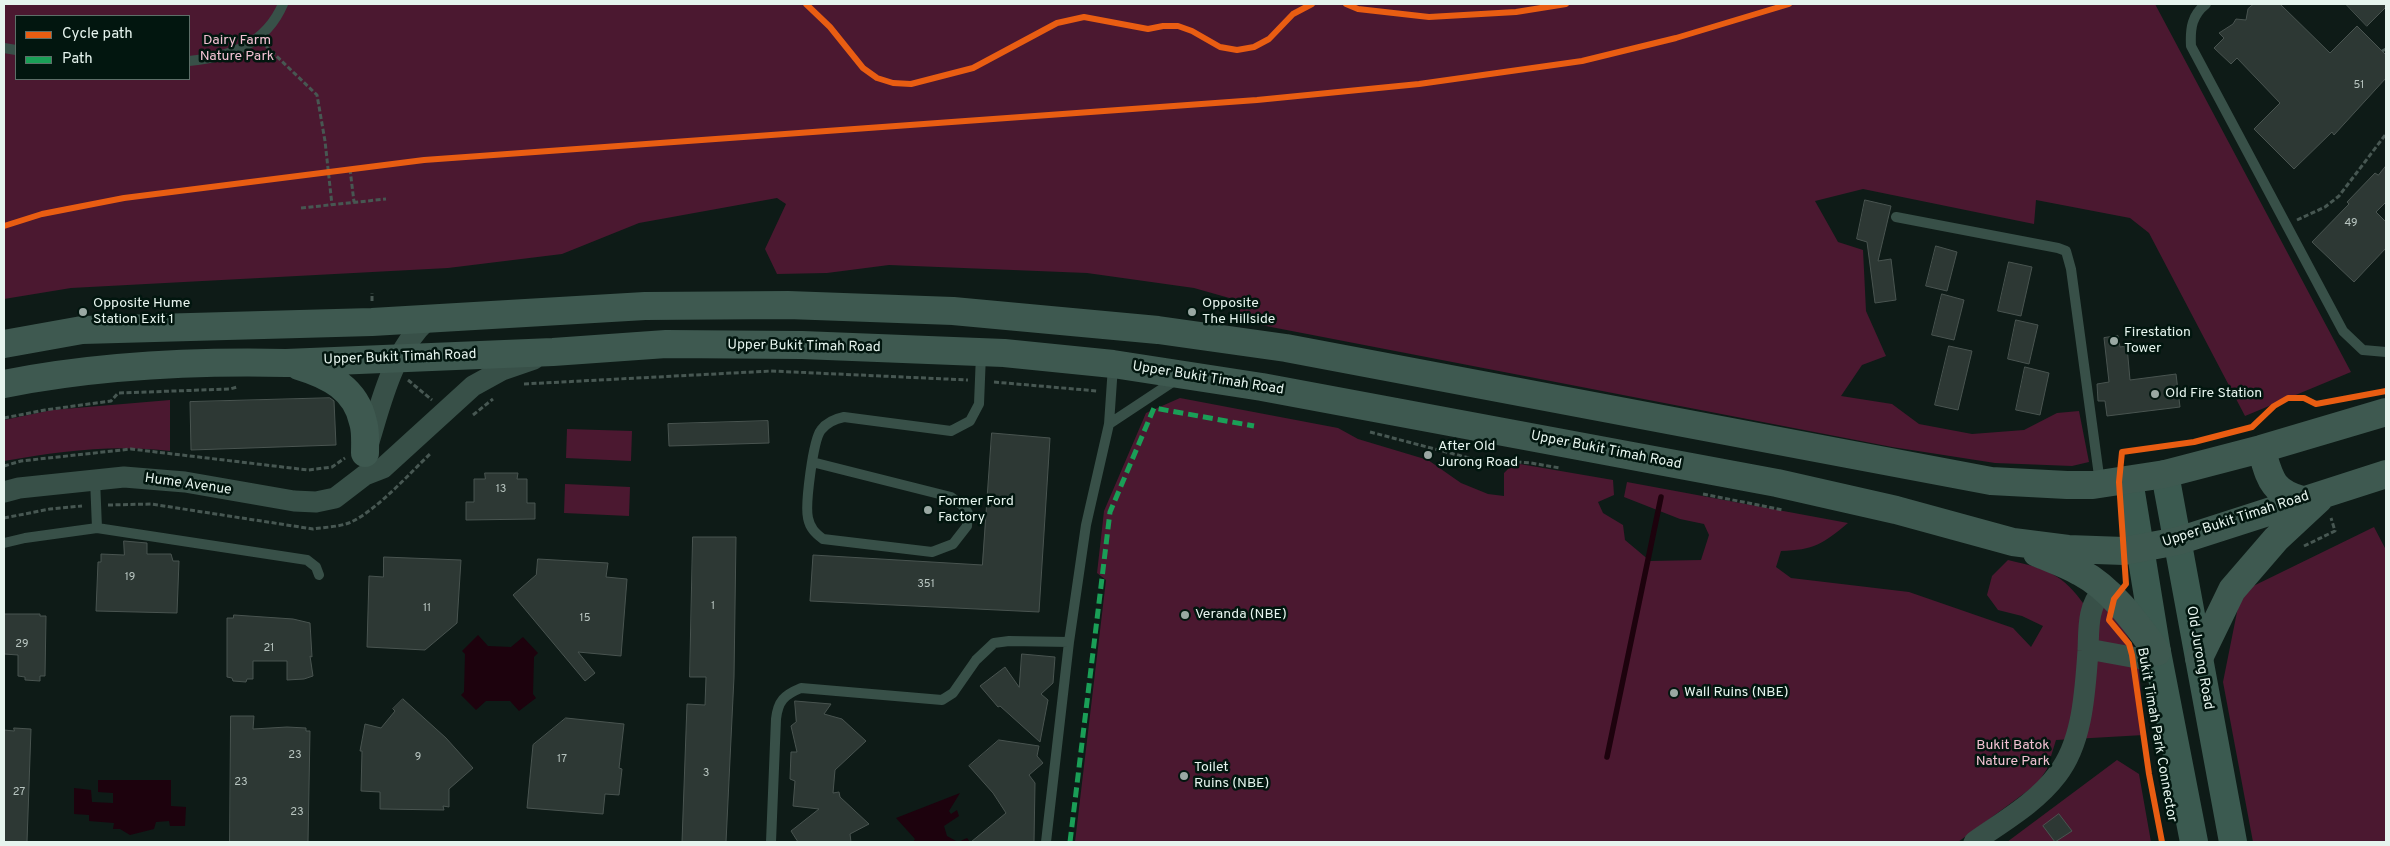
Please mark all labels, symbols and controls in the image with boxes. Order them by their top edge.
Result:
legend [15,15,190,80]
text: Cycle path [62,25,133,44]
park label: Dairy Farm Nature Park [200,33,274,65]
text: Path [62,50,93,69]
house number: 51 [2354,79,2364,93]
house number: 49 [2344,217,2358,231]
place label: Opposite Hume Station Exit 1 [93,296,190,328]
place label: Opposite The Hillside [1202,296,1275,328]
marker: Opposite Hume Station Exit 1 [77,306,89,318]
marker: Opposite The Hillside [1186,306,1198,318]
place label: Firestation Tower [2124,325,2191,358]
marker: Firestation Tower [2108,335,2120,347]
street label: Upper Bukit Timah Road [727,337,881,357]
street label: Upper Bukit Timah Road [323,347,477,369]
street label: Upper Bukit Timah Road [1131,359,1285,399]
place label: Old Fire Station [2165,386,2262,402]
marker: Old Fire Station [2149,388,2161,400]
street label: Upper Bukit Timah Road [1529,428,1683,474]
place label: After Old Jurong Road [1438,439,1518,472]
marker: After Old Jurong Road [1422,449,1434,461]
street label: Hume Avenue [144,471,232,499]
house number: 13 [496,483,506,497]
street label: Upper Bukit Timah Road [2161,488,2311,552]
place label: Former Ford Factory [938,494,1014,526]
marker: Former Ford Factory [922,504,934,516]
house number: 19 [125,571,135,585]
house number: 351 [917,578,935,592]
house number: 1 [711,600,715,614]
house number: 11 [423,602,431,616]
street label: Old Jurong Road [2182,605,2216,711]
place label: Veranda (NBE) [1195,607,1287,623]
marker: Veranda (NBE) [1179,609,1191,621]
house number: 15 [580,612,590,626]
house number: 29 [15,638,29,652]
house number: 21 [264,642,274,656]
street label: Bukit Timah Park Connector [2132,646,2180,824]
place label: Wall Ruins (NBE) [1684,685,1789,701]
marker: Wall Ruins (NBE) [1668,687,1680,699]
park label: Bukit Batok Nature Park [1976,738,2050,770]
house number: 23 [288,749,302,763]
house number: 9 [415,751,421,765]
house number: 17 [557,753,567,767]
place label: Toilet Ruins (NBE) [1194,760,1269,792]
house number: 3 [703,767,709,781]
marker: Toilet Ruins (NBE) [1178,770,1190,782]
house number: 23 [234,776,248,790]
house number: 27 [13,786,25,800]
house number: 23 [290,806,304,820]

